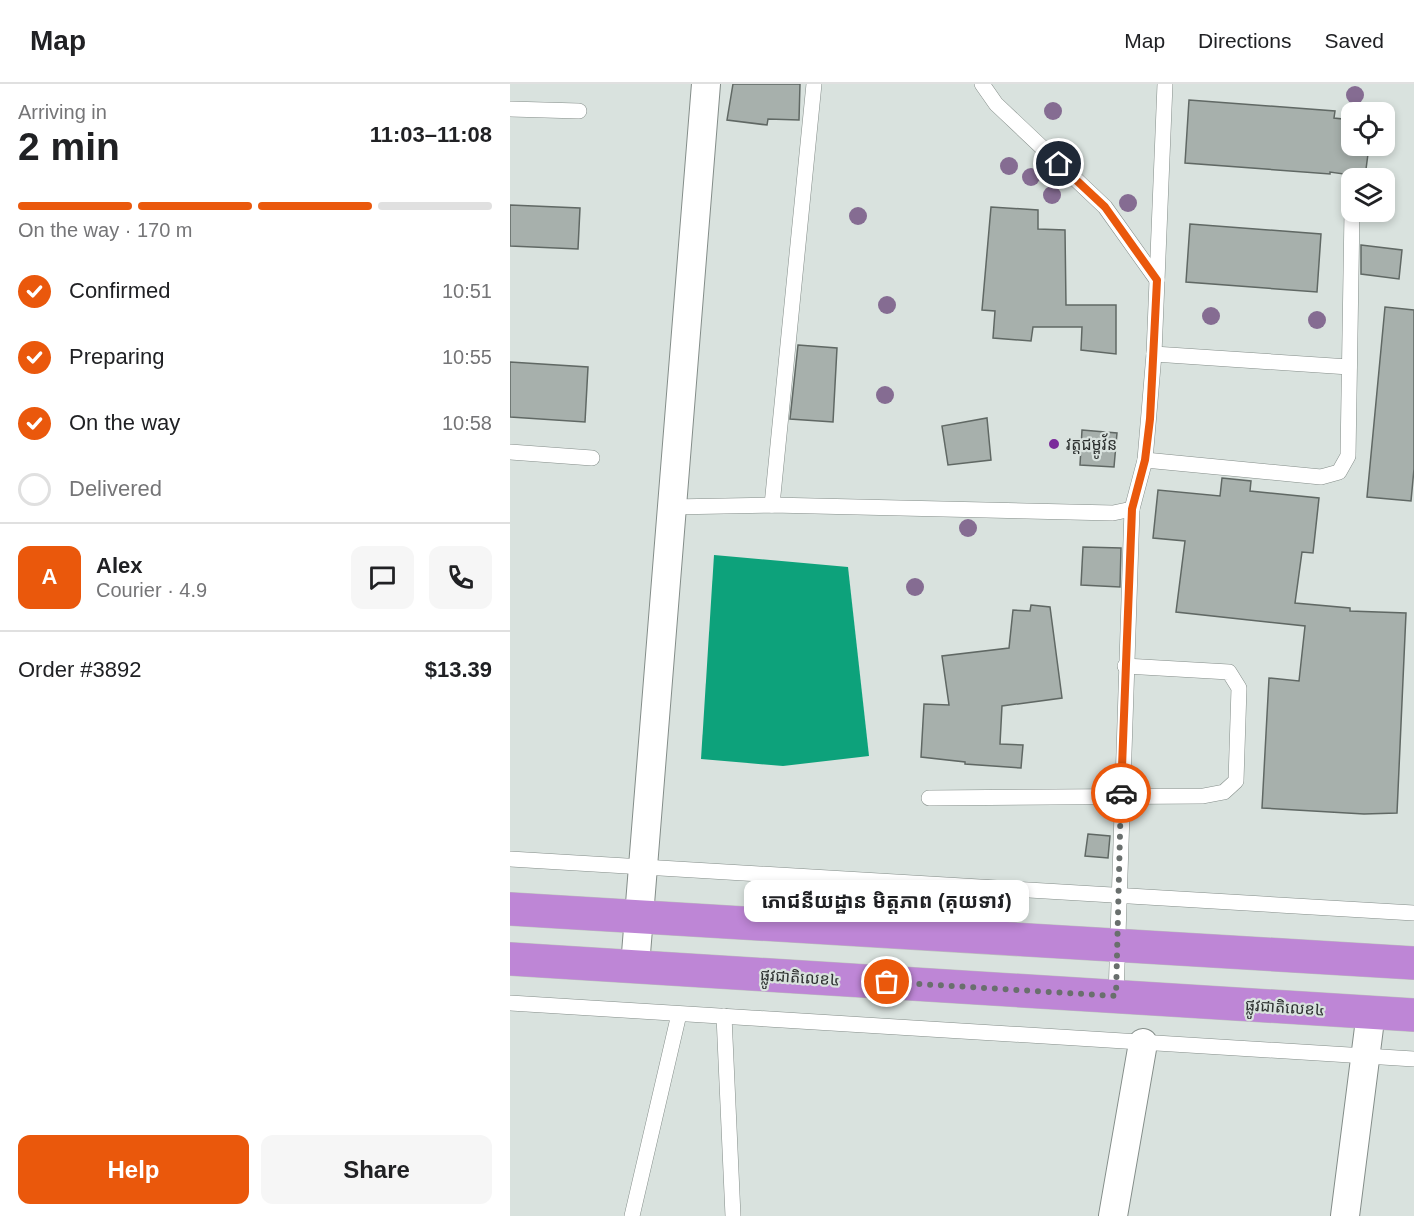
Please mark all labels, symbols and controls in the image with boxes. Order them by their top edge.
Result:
text: Map [30,25,86,56]
text: Map [1124,29,1165,52]
text: Directions [1198,29,1291,52]
text: Saved [1324,29,1384,52]
text: Arriving in [18,101,107,123]
map controls [1341,102,1395,222]
button: locate [1341,102,1395,156]
text: 11:03–11:08 [370,122,492,147]
text: 2 min [18,125,120,168]
pin [1033,138,1084,189]
icon: home [1042,147,1075,180]
button: layers [1341,168,1395,222]
text: On the way · 170 m [18,219,193,241]
icon: check [18,275,51,308]
text: Confirmed [69,278,170,303]
text: 10:51 [442,280,492,302]
icon: check [18,341,51,374]
text: Preparing [69,344,164,369]
text: 10:55 [442,346,492,368]
icon: check [18,407,51,440]
text: On the way [69,410,180,435]
text: 10:58 [442,412,492,434]
place label: វត្តជម្ពូវ័ន [1066,433,1117,459]
marker: វត្តជម្ពូវ័ន [1047,437,1061,451]
text: Delivered [69,476,162,501]
button: chat [351,546,414,609]
button: phone [429,546,492,609]
text: Alex [96,553,142,578]
text: A [42,564,57,589]
text: Courier · 4.9 [96,579,207,601]
text: Order #3892 [18,657,142,682]
text: $13.39 [425,657,492,682]
courier [1091,763,1151,823]
icon: car [1105,777,1138,810]
callout: ភោជនីយដ្ឋាន មិត្តភាព (គុយទាវ) [744,880,1030,922]
text: ភោជនីយដ្ឋាន មិត្តភាព (គុយទាវ) [761,890,1012,912]
pin [861,956,912,1007]
icon: bag [870,965,903,998]
street label: ផ្លូវជាតិលេខ៤ [759,966,841,994]
street label: ផ្លូវជាតិលេខ៤ [1244,996,1326,1024]
button: Help [18,1135,249,1204]
button: Share [261,1135,492,1204]

